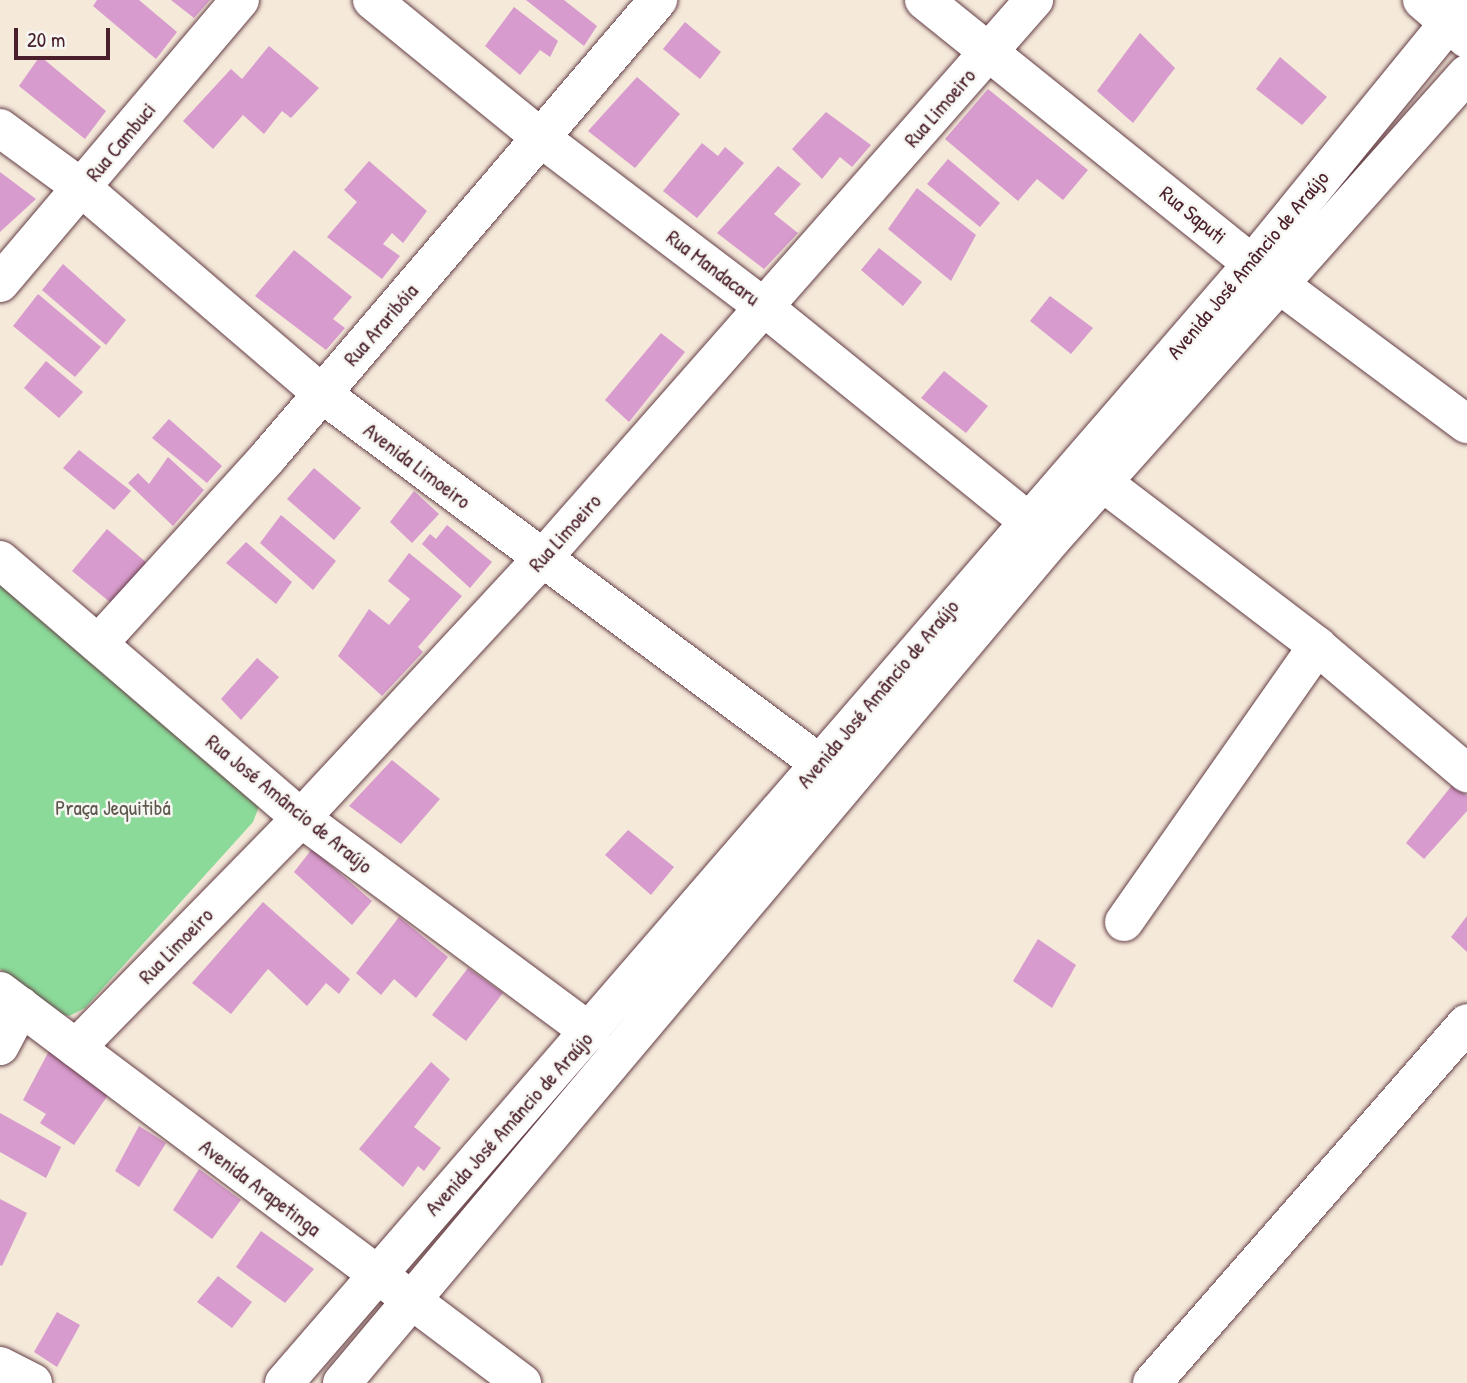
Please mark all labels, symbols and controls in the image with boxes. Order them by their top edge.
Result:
scale bar [18,14,114,58]
text: 20 m [27,25,65,54]
street label: Rua Limoeiro [899,64,981,152]
street label: Rua Cambuci [81,98,161,186]
street label: Avenida José Amâncio de Araújo [1162,166,1334,364]
street label: Rua Saputi [1155,181,1231,249]
street label: Rua Mandacaru [661,225,765,311]
street label: Rua Araribóia [339,279,423,371]
street label: Avenida Limoeiro [359,418,475,514]
street label: Rua Limoeiro [524,489,606,577]
street label: Avenida José Amâncio de Araújo [792,595,964,793]
street label: Rua José Amâncio de Araújo [201,729,377,879]
park label: Praça Jequitibá [55,795,171,821]
street label: Rua Limoeiro [134,903,218,989]
street label: Avenida José Amâncio de Araújo [420,1027,598,1221]
street label: Avenida Arapetinga [194,1134,326,1242]

